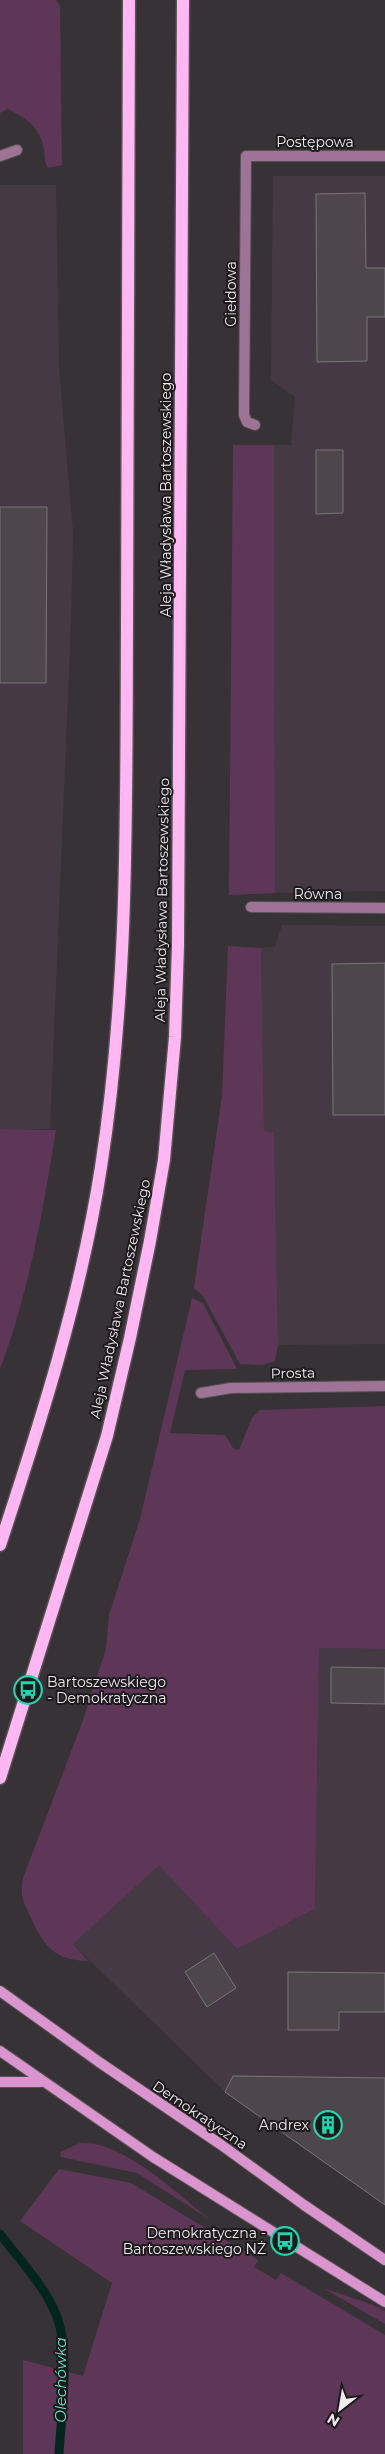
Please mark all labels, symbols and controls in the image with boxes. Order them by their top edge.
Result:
street label: Postępowa [276,133,354,151]
street label: Giełdowa [222,261,240,327]
street label: Aleja Władysława Bartoszewskiego [157,373,175,617]
street label: Aleja Władysława Bartoszewskiego [151,777,173,1022]
street label: Równa [294,885,342,903]
street label: Aleja Władysława Bartoszewskiego [86,1177,154,1420]
street label: Prosta [271,1364,315,1382]
place label: Bartoszewskiego - Demokratyczna [47,1673,166,1707]
bus stop icon: Bartoszewskiego - Demokratyczna [13,1675,43,1705]
street label: Demokratyczna [149,2077,251,2153]
building icon: Andrex [313,2110,343,2140]
place label: Andrex [259,2116,310,2134]
place label: Demokratyczna - Bartoszewskiego NŻ [123,2224,266,2258]
bus stop icon: Demokratyczna - Bartoszewskiego NŻ [270,2226,300,2256]
water label: Olechówka [51,2337,70,2423]
north arrow [315,2384,365,2434]
text: N [324,2410,343,2431]

